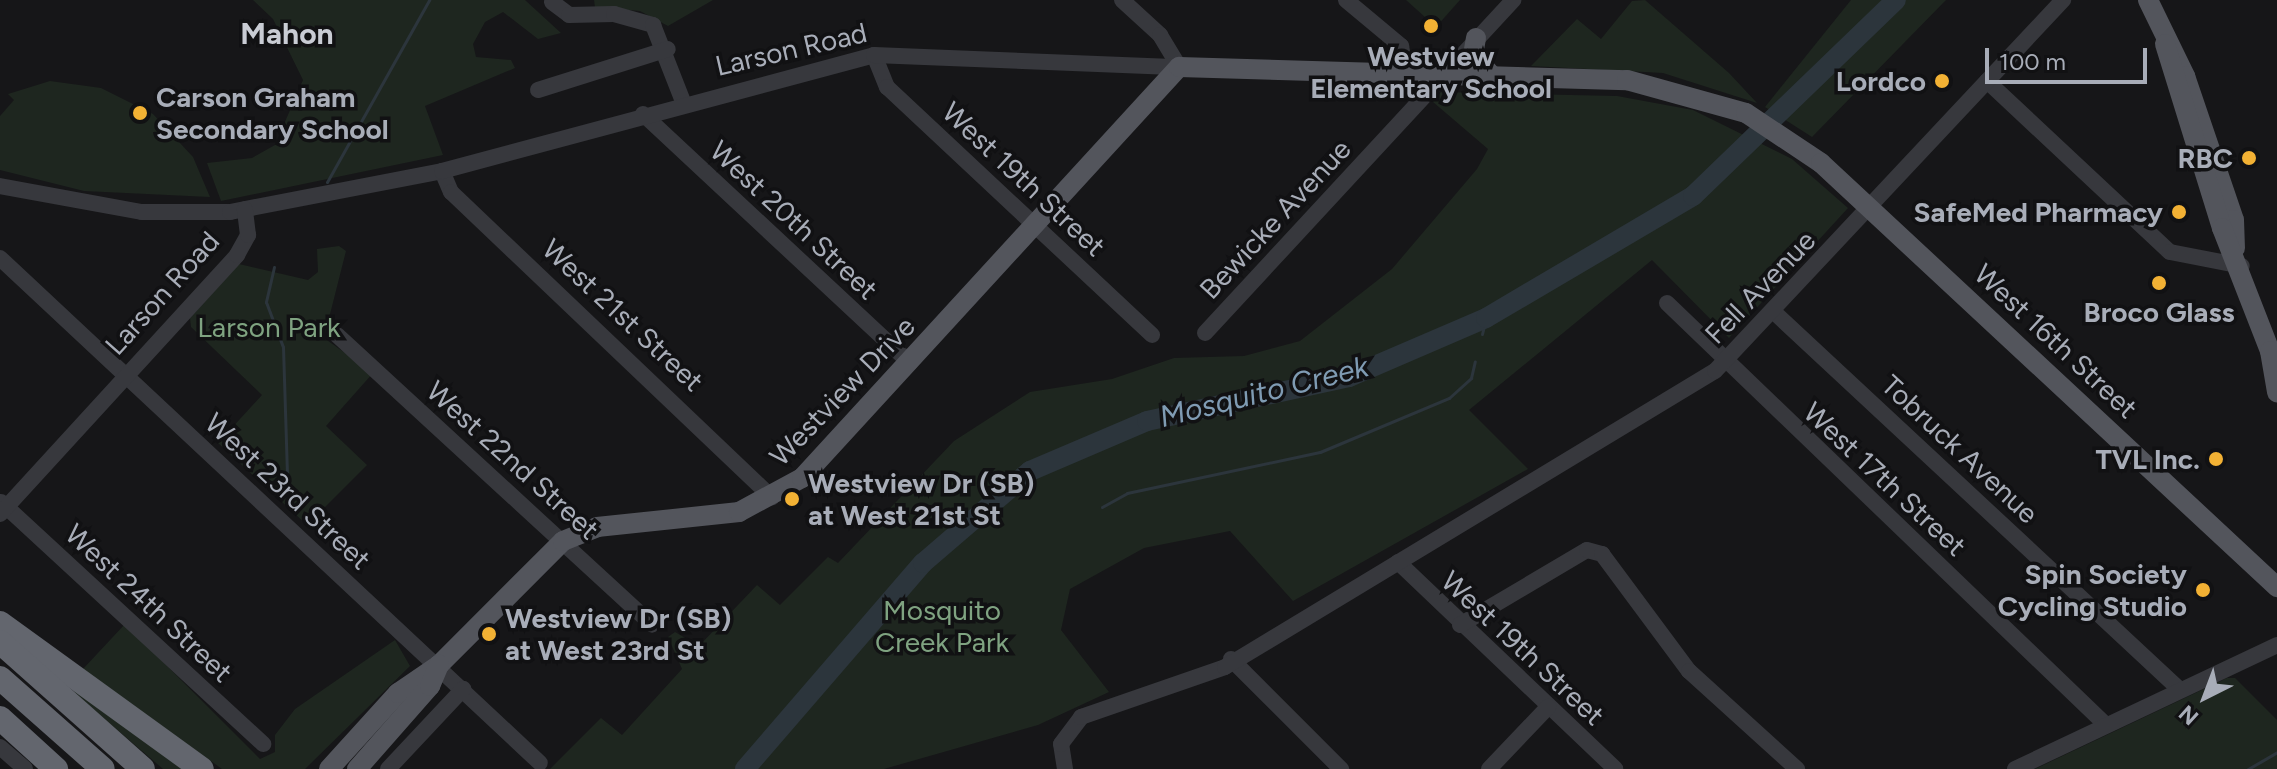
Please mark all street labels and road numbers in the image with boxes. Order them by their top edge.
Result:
street label: Larson Road [712,15,870,83]
street label: West 19th Street [936,95,1112,263]
street label: Bewicke Avenue [1193,132,1357,306]
street label: West 20th Street [703,134,885,306]
street label: Fell Avenue [1698,223,1822,351]
street label: Larson Road [98,224,226,362]
street label: West 21st Street [536,232,710,398]
street label: West 16th Street [1968,257,2144,425]
street label: Westview Drive [762,309,922,473]
street label: Tobruck Avenue [1875,368,2045,530]
street label: West 22nd Street [420,374,606,546]
street label: West 17th Street [1797,395,1973,563]
street label: West 23rd Street [198,406,378,576]
street label: West 24th Street [59,517,239,689]
street label: West 19th Street [1435,564,1611,732]

